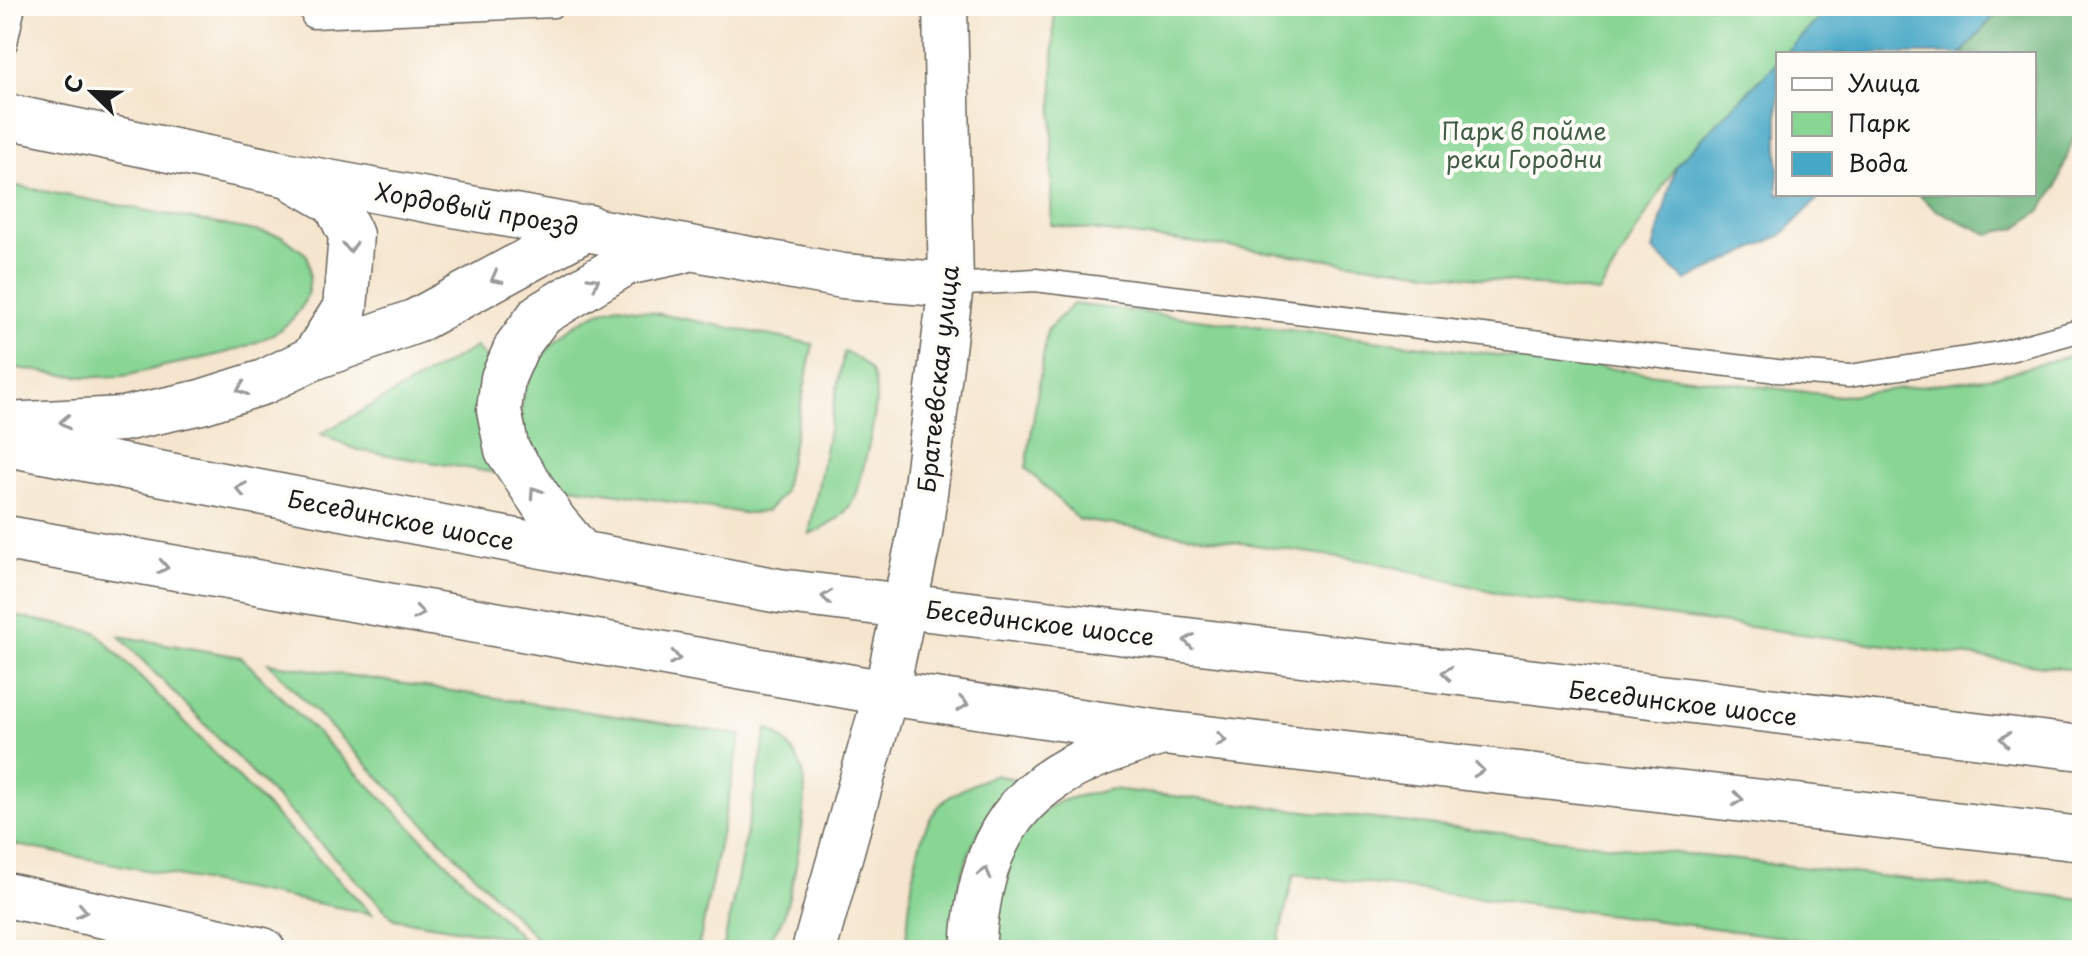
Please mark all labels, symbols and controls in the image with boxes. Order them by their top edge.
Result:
north arrow [52,52,132,132]
legend [1776,52,2036,196]
text: Улица [1848,64,1920,100]
text: С [54,70,91,98]
text: Парк [1848,104,1911,140]
park label: Парк в пойме реки Городни [1442,112,1606,176]
text: Вода [1848,144,1907,180]
street label: Хордовый проезд [373,172,581,244]
one-way arrow [342,241,359,254]
street label: Братеевская улица [907,264,967,494]
one-way arrow [490,268,505,283]
one-way arrow [585,276,599,292]
one-way arrow [235,380,249,396]
one-way arrow [58,413,71,430]
street label: Бесединское шоссе [285,479,517,559]
one-way arrow [235,481,248,498]
one-way arrow [530,486,545,501]
one-way arrow [157,557,170,574]
one-way arrow [820,588,833,605]
street label: Бесединское шоссе [924,590,1156,654]
one-way arrow [413,603,426,620]
one-way arrow [1182,632,1195,649]
one-way arrow [669,649,682,666]
one-way arrow [1440,664,1453,681]
street label: Бесединское шоссе [1567,670,1799,734]
one-way arrow [957,695,970,712]
one-way arrow [1215,731,1228,748]
one-way arrow [1998,731,2011,748]
one-way arrow [1473,761,1486,778]
one-way arrow [1731,791,1744,808]
one-way arrow [976,867,993,881]
one-way arrow [75,902,89,919]

